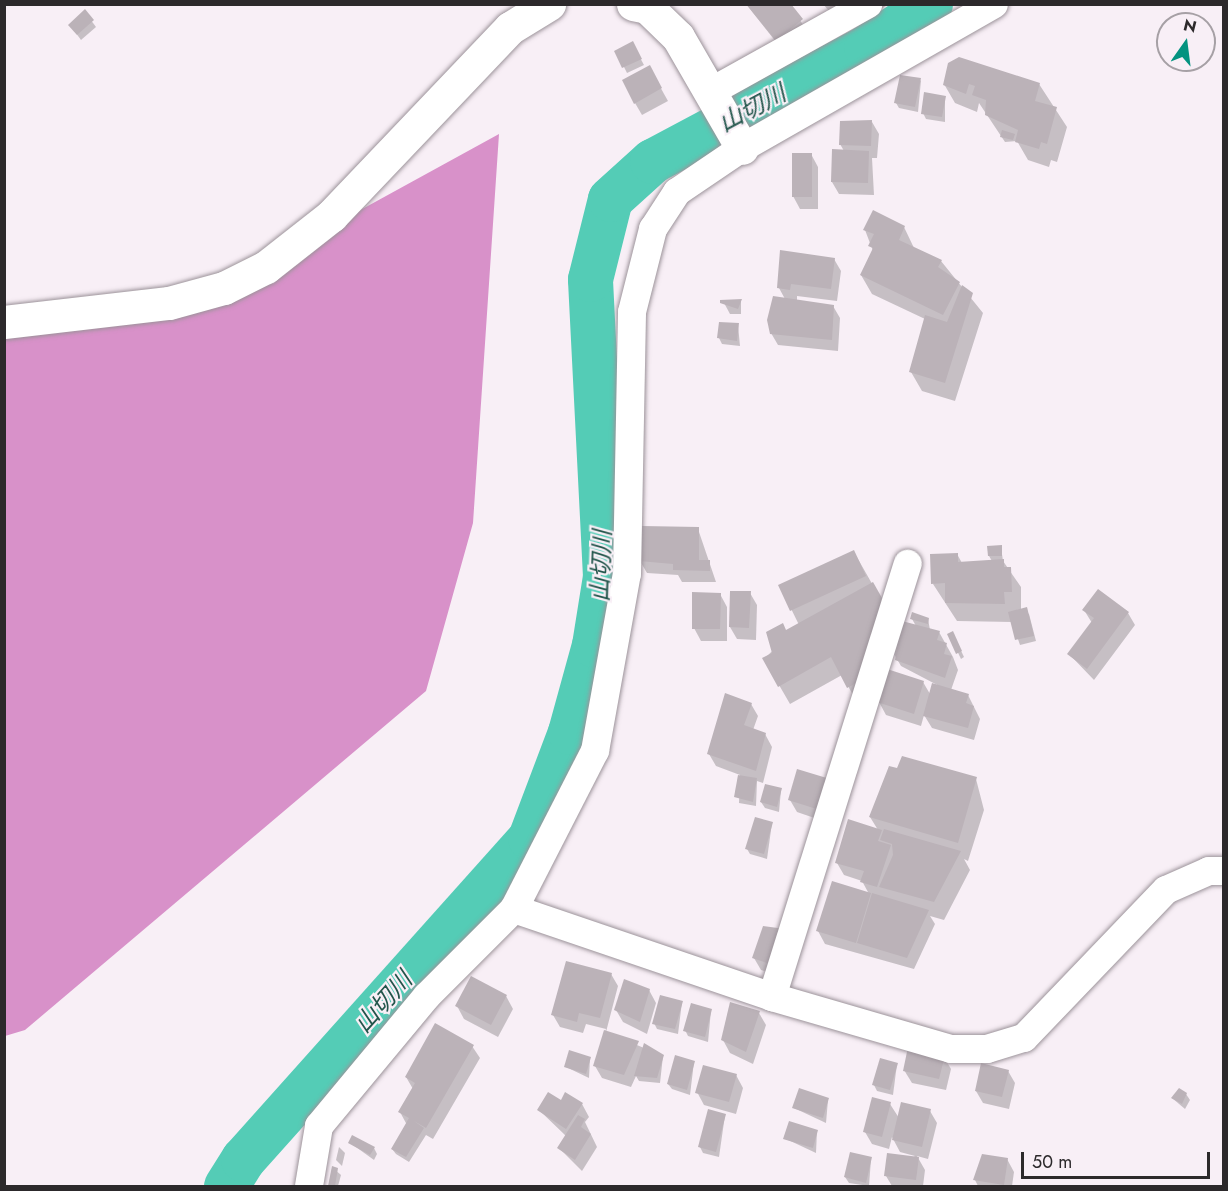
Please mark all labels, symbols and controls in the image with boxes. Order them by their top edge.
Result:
north arrow [1156,12,1216,72]
text: N [1181,13,1199,39]
water label: 山切川 [713,78,791,138]
water label: 山切川 [585,530,617,602]
water label: 山切川 [348,966,418,1038]
scale bar [1024,1140,1213,1178]
text: 50 m [1032,1149,1072,1175]

